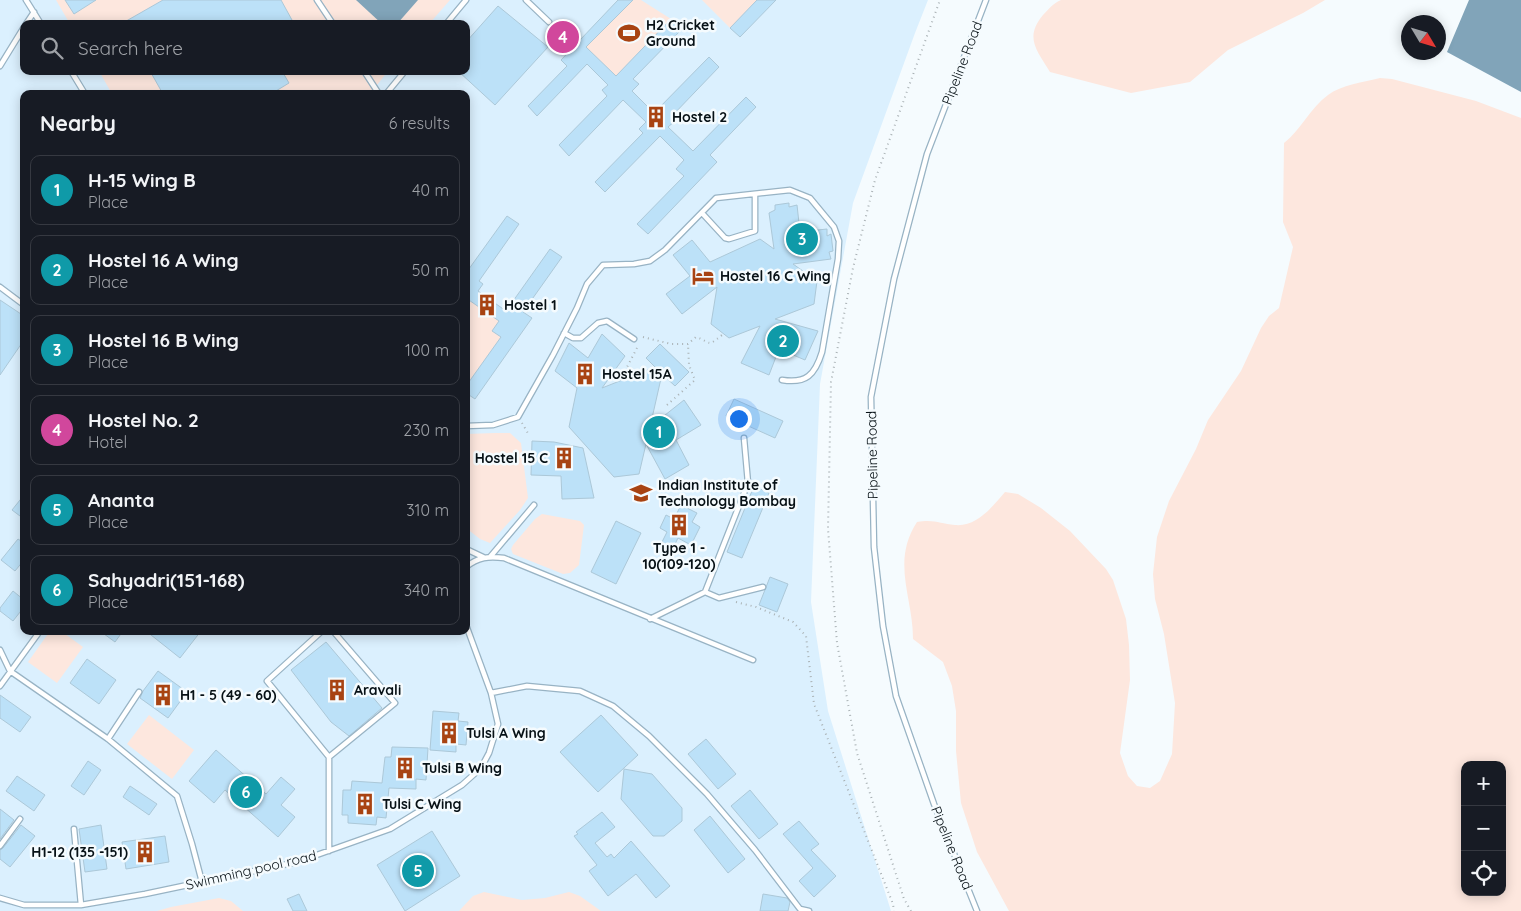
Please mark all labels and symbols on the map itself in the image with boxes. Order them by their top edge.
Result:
north arrow [1401,15,1446,60]
place label: H2 Cricket Ground [646,16,715,50]
pin: 4 [547,18,579,56]
street label: Pipeline Road [938,18,986,108]
sports icon: H2 Cricket Ground [616,20,642,46]
building icon: Hostel 2 [643,104,669,130]
place label: Hostel 2 [672,108,727,126]
pin: 3 [786,220,818,258]
hotel icon: Hostel 16 C Wing [690,263,716,289]
place label: Hostel 16 C Wing [720,267,831,285]
building icon: Hostel 1 [474,292,500,318]
place label: Hostel 1 [504,296,557,314]
pin: 2 [767,322,799,360]
building icon: Hostel 15A [572,361,598,387]
place label: Hostel 15A [602,365,672,383]
your location [726,406,752,432]
street label: Pipeline Road [862,411,882,499]
pin: 1 [643,413,675,451]
building icon: Hostel 15 C [551,445,577,471]
place label: Hostel 15 C [475,449,548,467]
place label: Indian Institute of Technology Bombay [658,476,796,510]
school or university icon: Indian Institute of Technology Bombay [628,480,654,506]
building icon: Type 1 - 10(109-120) [666,512,692,538]
place label: Type 1 - 10(109-120) [642,539,716,573]
building icon: Aravali [324,677,350,703]
place label: Aravali [354,681,401,699]
building icon: H1 - 5 (49 - 60) [150,682,176,708]
place label: H1 - 5 (49 - 60) [180,686,277,704]
building icon: Tulsi A Wing [436,720,462,746]
place label: Tulsi A Wing [466,724,546,742]
building icon: Tulsi B Wing [392,755,418,781]
place label: Tulsi B Wing [422,759,502,777]
pin: 6 [230,773,262,811]
building icon: Tulsi C Wing [352,791,378,817]
place label: Tulsi C Wing [382,795,462,813]
street label: Pipeline Road [927,804,977,892]
building icon: H1-12 (135 -151) [132,839,158,865]
place label: H1-12 (135 -151) [31,843,128,861]
street label: Swimming pool road [184,846,318,894]
pin: 5 [402,852,434,890]

